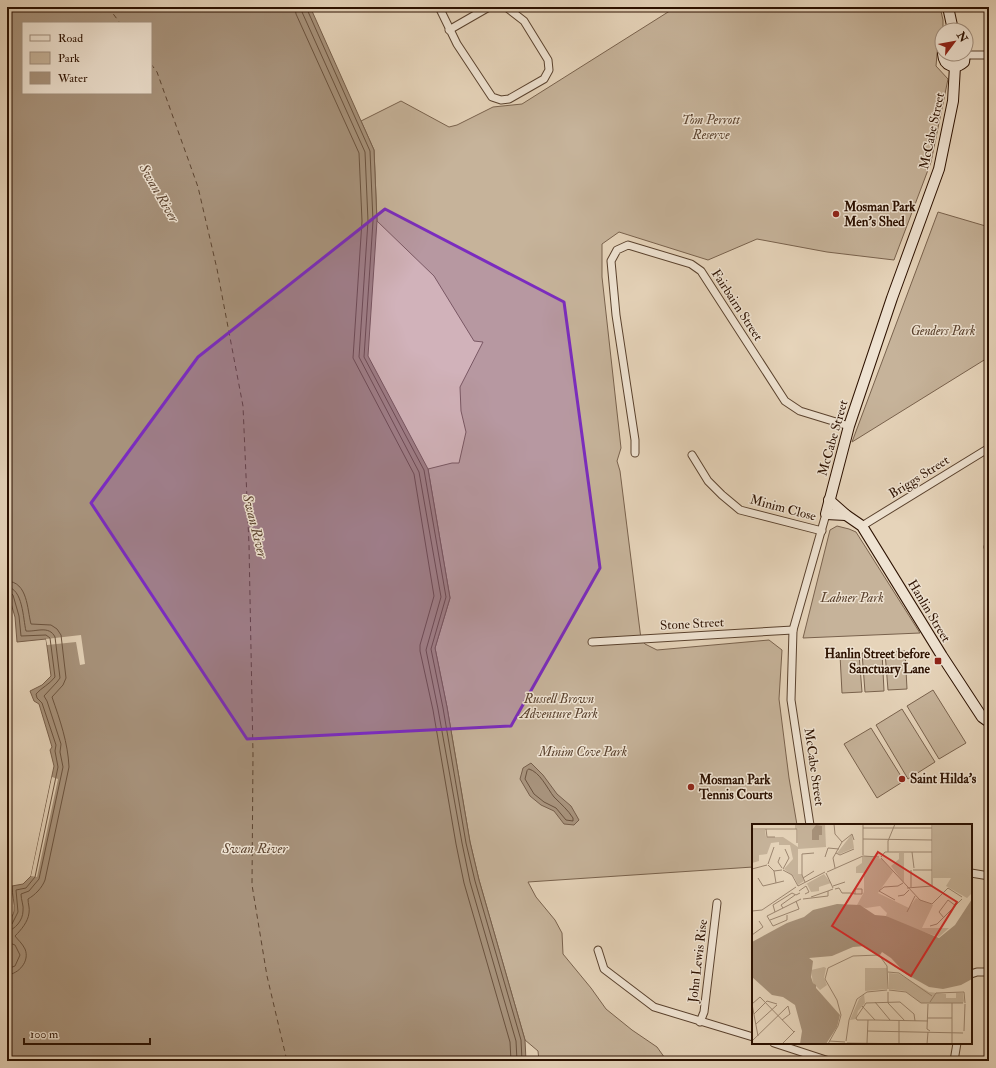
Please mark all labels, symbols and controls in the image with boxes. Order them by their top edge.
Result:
legend [22,22,152,94]
north arrow [934,22,974,62]
text: N [953,28,971,46]
text: Road [58,31,83,46]
text: Park [58,51,80,66]
text: Water [57,71,88,86]
street label: McCabe Street [916,91,948,171]
park label: Tom Perrott Reserve [682,112,741,143]
water label: Swan River [135,160,183,226]
place label: Mosman Park Men's Shed [843,199,916,230]
marker: Mosman Park Men's Shed [831,209,841,219]
street label: Fairbairn Street [708,266,766,344]
park label: Genders Park [911,323,975,339]
street label: McCabe Street [815,398,851,478]
street label: Briggs Street [886,452,952,502]
street label: Minim Close [748,491,818,525]
water label: Swan River [239,492,271,560]
street label: Hanlin Street [904,577,954,645]
park label: Labner Park [819,590,884,606]
street label: Stone Street [660,614,724,634]
place label: Hanlin Street before Sanctuary Lane [825,646,931,678]
marker: Hanlin Street before Sanctuary Lane [933,656,943,666]
park label: Russell Brown Adventure Park [518,691,598,722]
street label: McCabe Street [801,727,827,807]
park label: Minim Cove Park [538,744,627,760]
place label: Saint Hilda's [910,771,977,787]
place label: Mosman Park Tennis Courts [698,772,773,803]
marker: Saint Hilda's [897,774,907,784]
marker: Mosman Park Tennis Courts [686,782,696,792]
inset map [752,824,972,1044]
water label: Swan River [222,840,288,857]
street label: John Lewis Rise [685,918,711,1004]
scale bar [24,1020,150,1046]
text: 100 m [30,1027,59,1042]

